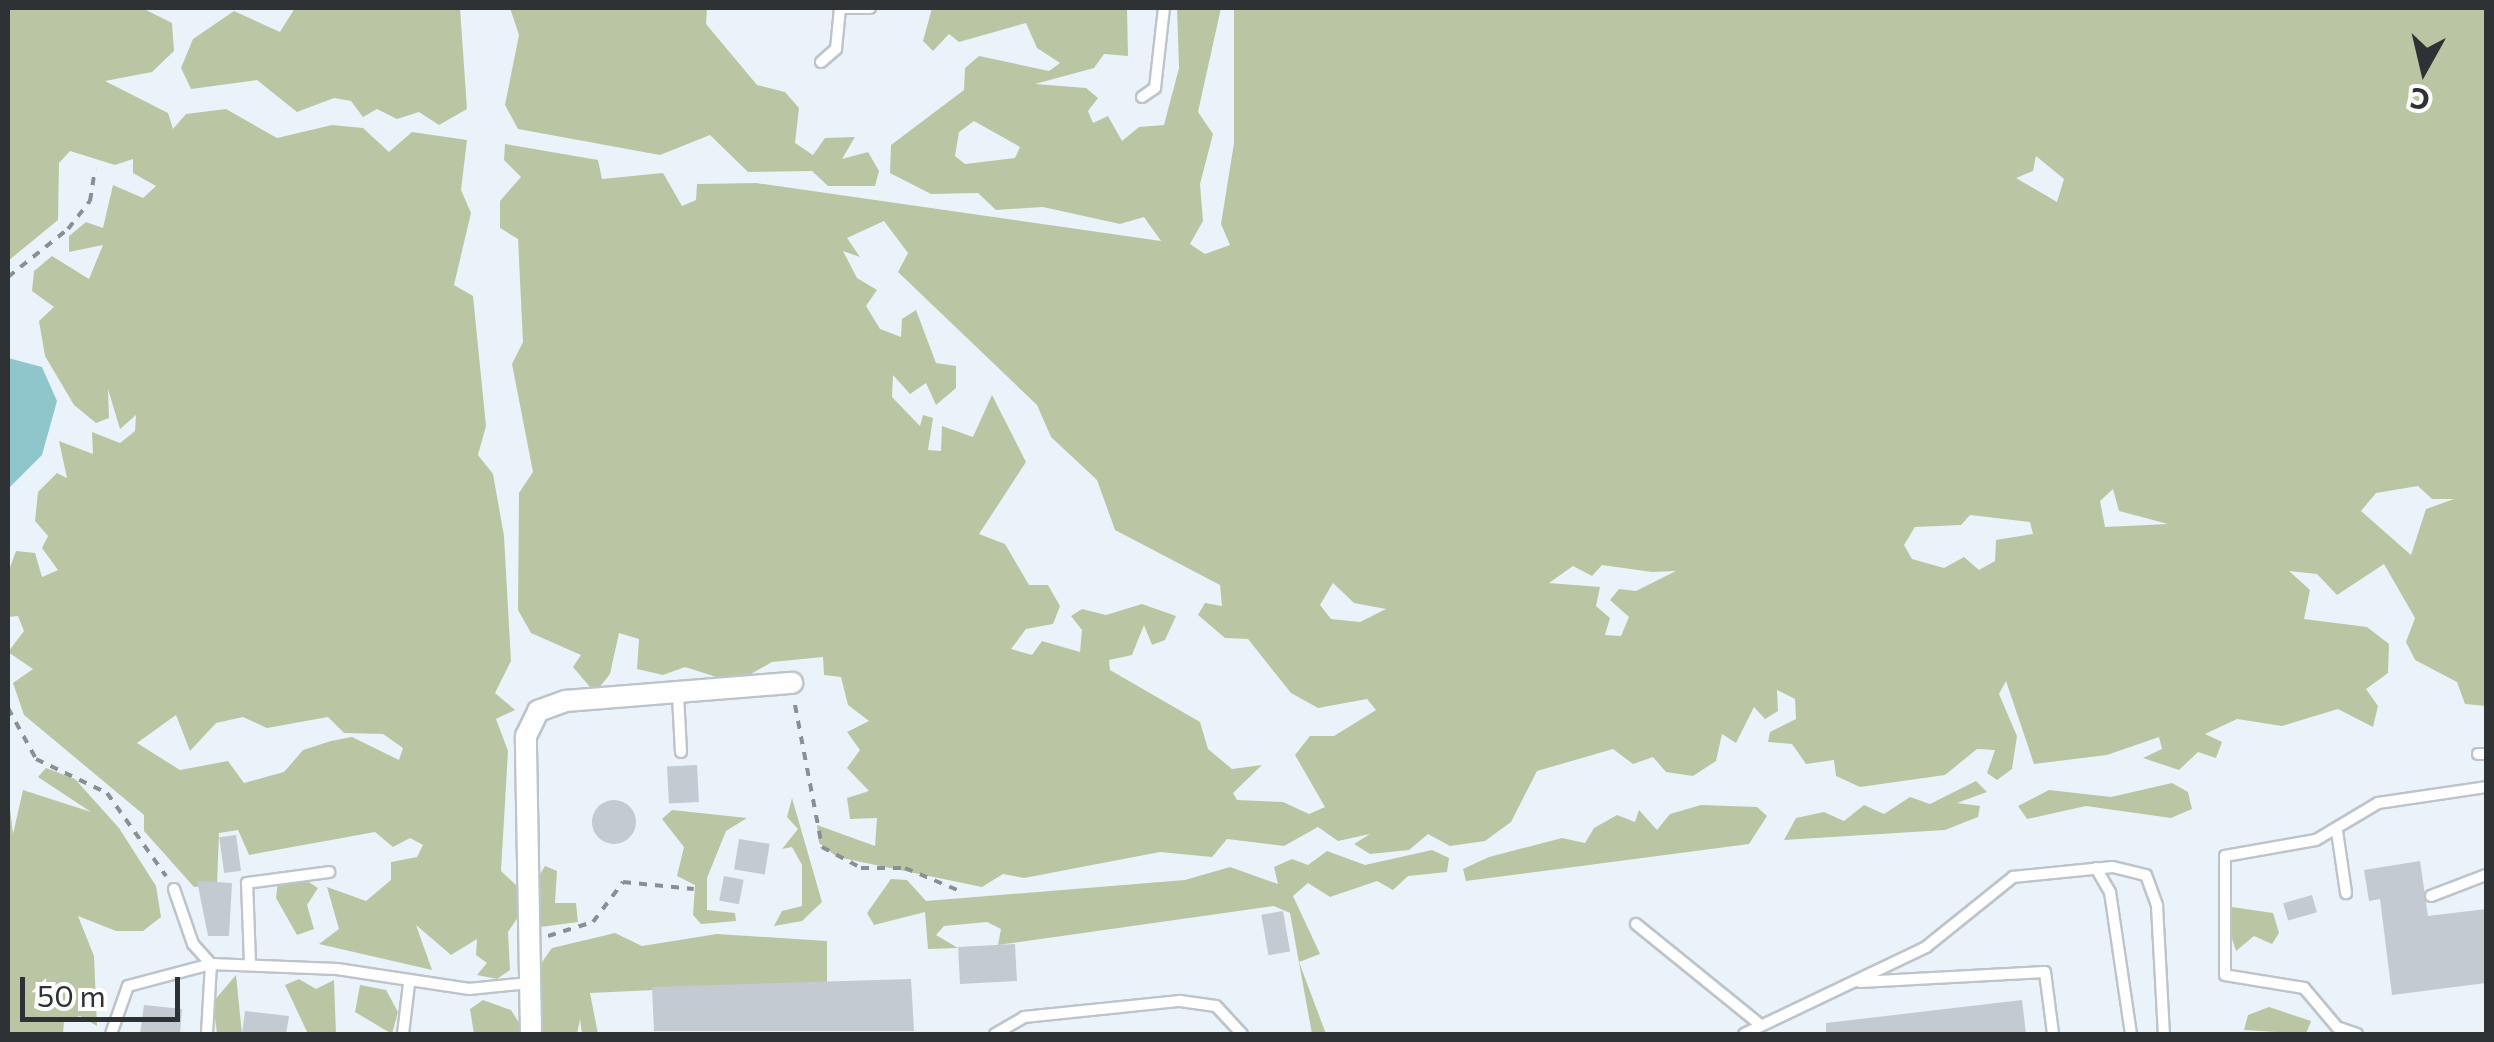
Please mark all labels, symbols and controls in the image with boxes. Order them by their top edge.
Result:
north arrow [2374,20,2474,120]
text: С [2408,82,2432,118]
scale bar [25,957,185,1019]
text: 50 m [37,976,106,1013]

